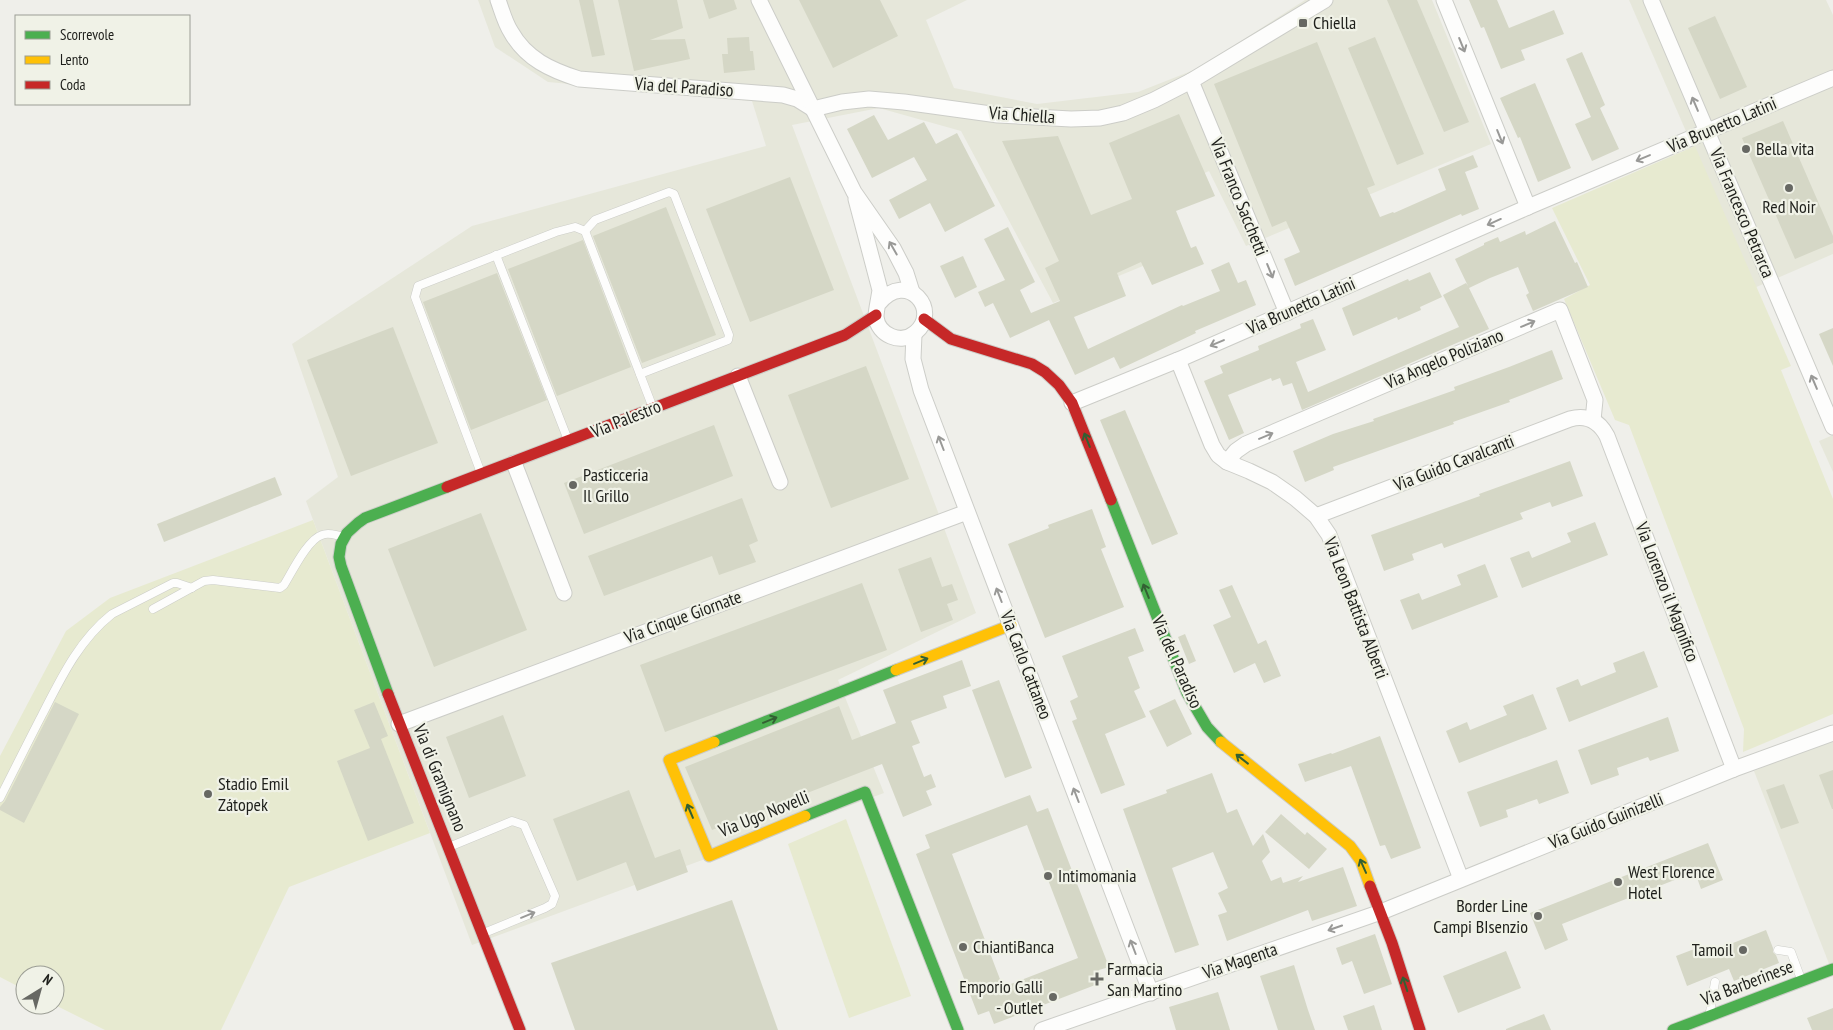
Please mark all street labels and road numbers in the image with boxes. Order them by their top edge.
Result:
street label: Via del Paradiso [633,72,734,101]
street label: Via Brunetto Latini [1663,91,1780,158]
street label: Via Chiella [987,101,1056,128]
street label: Via Franco Sacchetti [1205,134,1274,259]
street label: Via Francesco Petrarca [1704,144,1780,281]
street label: Via Brunetto Latini [1242,271,1359,340]
street label: Via Angelo Poliziano [1380,323,1507,394]
street label: Via Palestro [587,394,664,443]
street label: Via Guido Cavalcanti [1389,429,1517,496]
street label: Via Lorenzo il Magnifico [1630,518,1705,665]
street label: Via Leon Battista Alberti [1319,533,1394,682]
street label: Via Cinque Giornate [620,585,745,649]
street label: Via Carlo Cattaneo [995,606,1058,723]
street label: Via del Paradiso [1146,611,1208,712]
street label: Via di Gramignano [408,720,473,835]
street label: Via Ugo Novelli [714,785,813,843]
street label: Via Guido Guinizelli [1544,787,1666,854]
street label: Via Magenta [1199,937,1280,984]
street label: Via Barberinese [1697,954,1796,1011]

